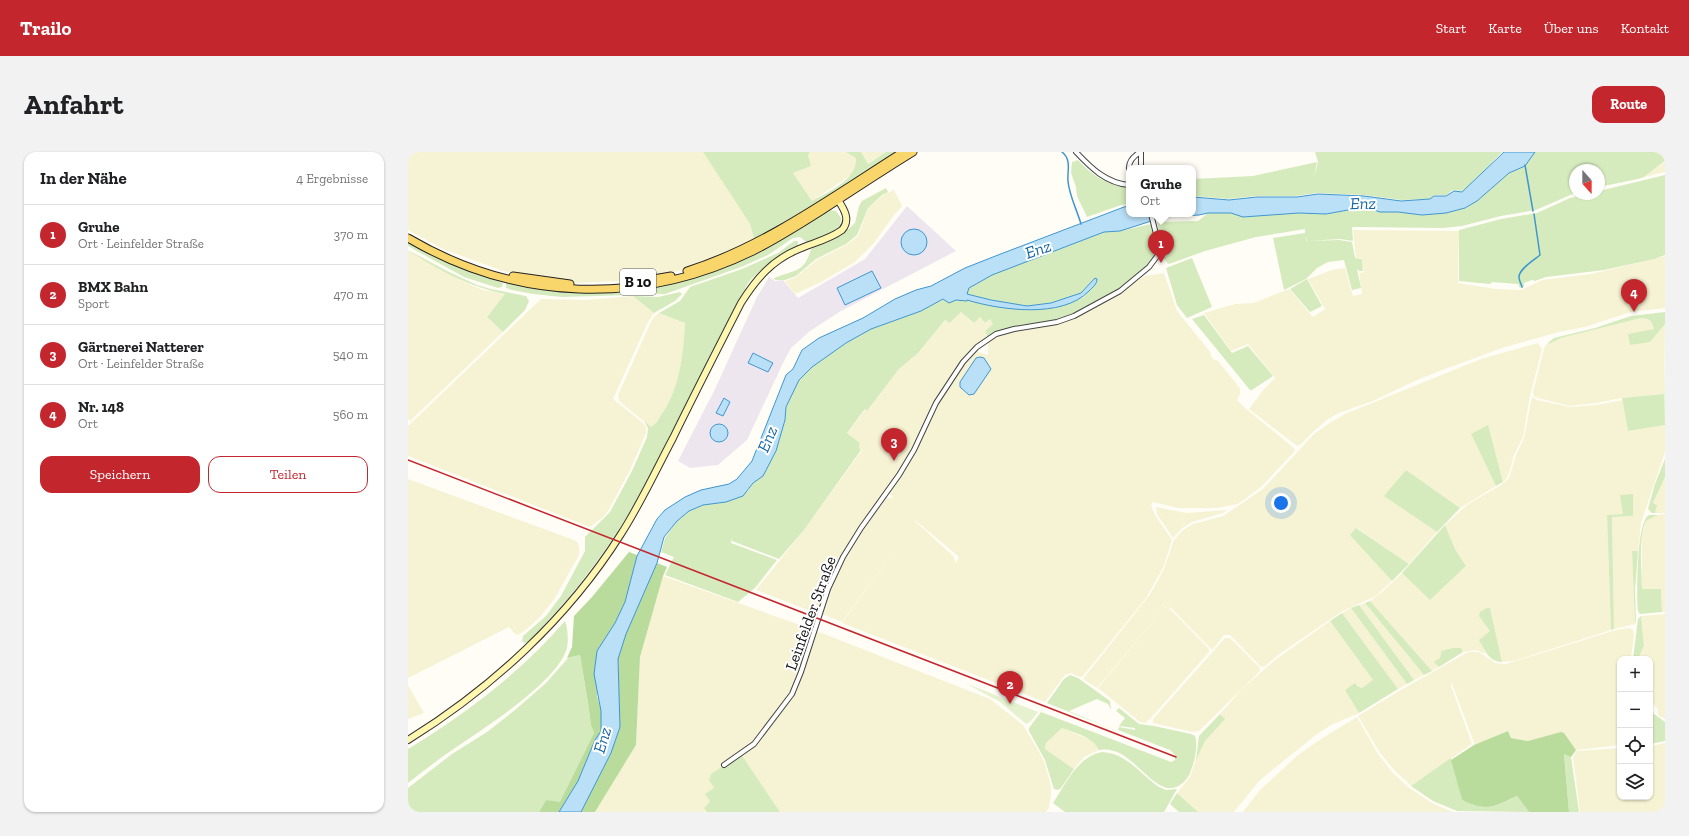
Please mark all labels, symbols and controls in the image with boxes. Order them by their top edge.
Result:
text: Trailo [20,17,71,40]
text: Start [1436,20,1466,37]
text: Karte [1488,20,1522,37]
text: Über uns [1544,20,1599,37]
text: Kontakt [1621,20,1669,37]
button: Route [1592,86,1665,123]
text: Anfahrt [24,88,123,121]
north arrow [1569,164,1605,200]
popup [1126,165,1196,217]
text: In der Nähe [40,168,127,188]
text: 4 Ergebnisse [296,171,368,186]
text: Gruhe [1140,175,1182,193]
text: Ort [1140,193,1160,208]
water label: Enz [1350,193,1377,213]
text: Gruhe [78,218,120,236]
text: 1 [50,227,56,242]
text: 370 m [334,227,368,242]
pin: 1 [1148,230,1174,263]
water label: Enz [1022,235,1054,263]
text: Ort · Leinfelder Straße [78,236,204,251]
road number: B 10 [620,269,656,295]
text: BMX Bahn [78,278,148,296]
pin: 4 [1621,279,1647,312]
text: 2 [50,287,56,302]
text: 470 m [333,287,368,302]
text: Sport [78,296,109,311]
text: Gärtnerei Natterer [78,338,204,356]
text: 3 [50,347,56,362]
text: 540 m [333,347,368,362]
text: Ort · Leinfelder Straße [78,356,204,371]
text: Nr. 148 [78,398,124,416]
text: 4 [49,407,57,422]
text: 560 m [333,407,368,422]
text: Ort [78,416,98,431]
water label: Enz [753,423,781,455]
pin: 3 [881,428,907,461]
button: Speichern [40,456,200,493]
button: Teilen [208,456,368,493]
your location [1271,493,1291,513]
street label: Leinfelder Straße [781,554,840,673]
map controls [1617,656,1653,800]
button: + [1617,656,1653,692]
pin: 2 [997,671,1023,704]
button: − [1617,692,1653,728]
water label: Enz [589,724,616,755]
button: locate [1617,728,1653,764]
button: layers [1617,764,1653,800]

